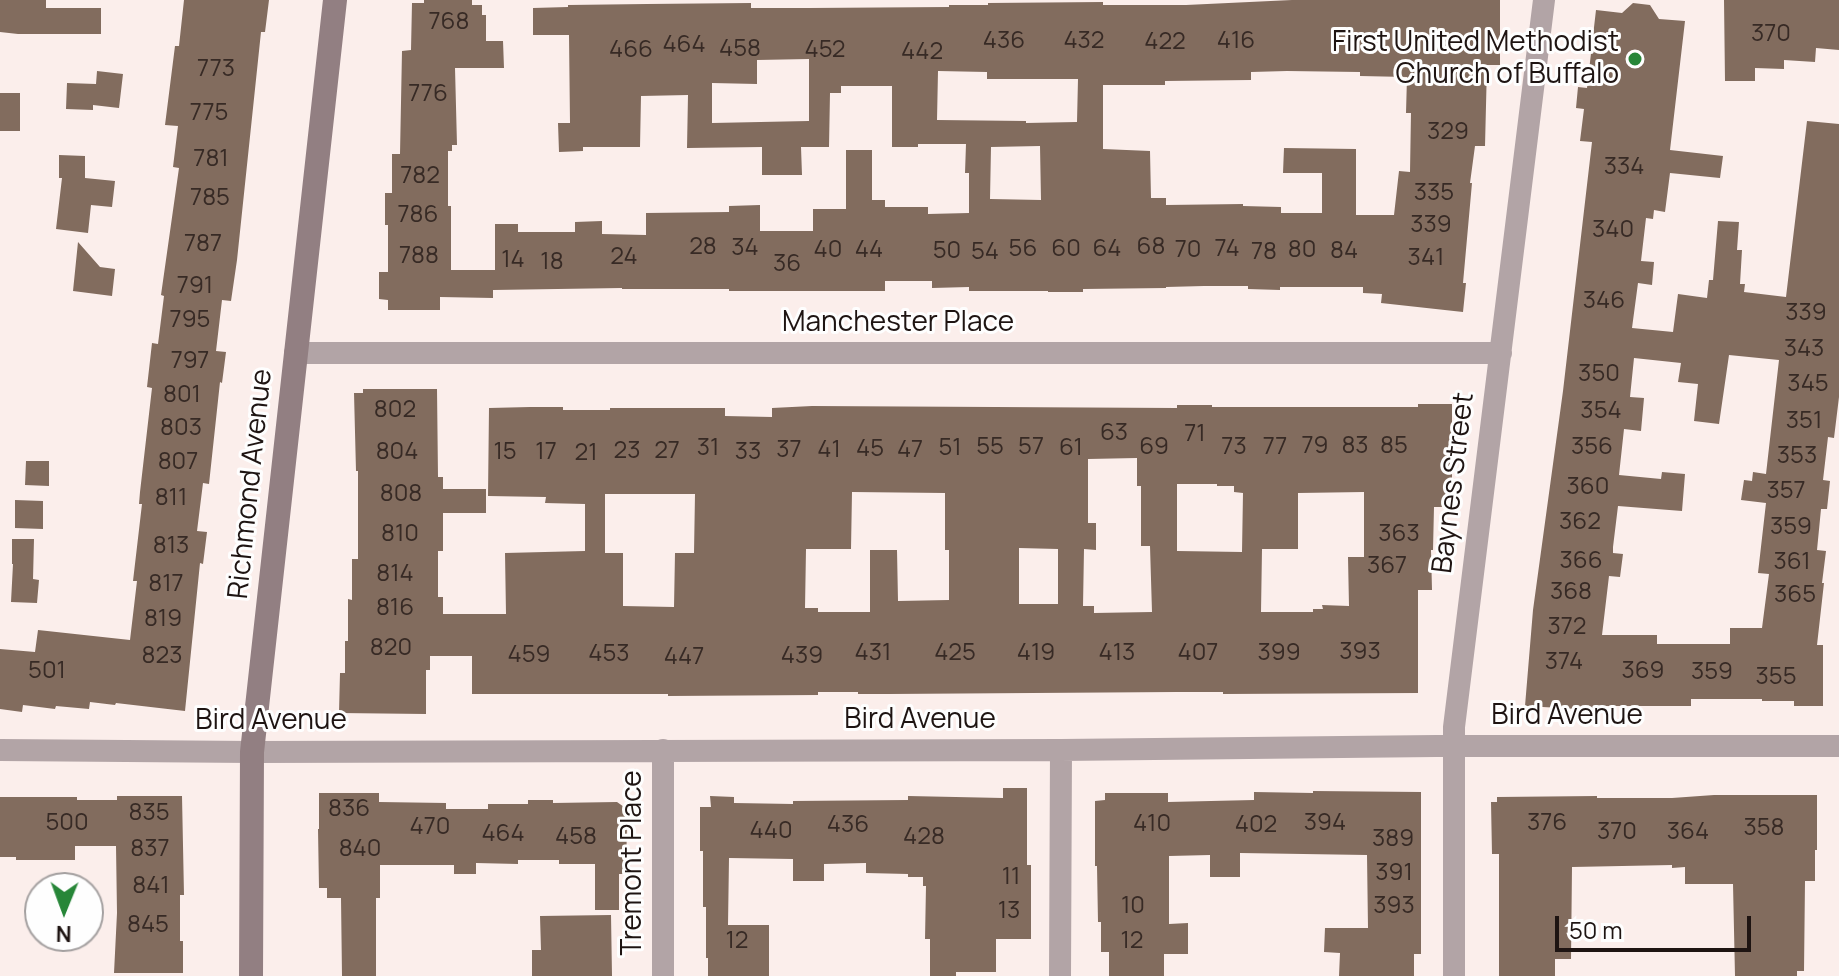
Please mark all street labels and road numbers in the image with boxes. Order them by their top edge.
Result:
street label: Manchester Place [782,306,1014,340]
street label: Richmond Avenue [222,367,280,601]
street label: Baynes Street [1426,391,1482,575]
street label: Bird Avenue [1491,699,1643,733]
street label: Bird Avenue [844,703,996,737]
street label: Bird Avenue [195,704,347,738]
street label: Tremont Place [616,770,650,956]

